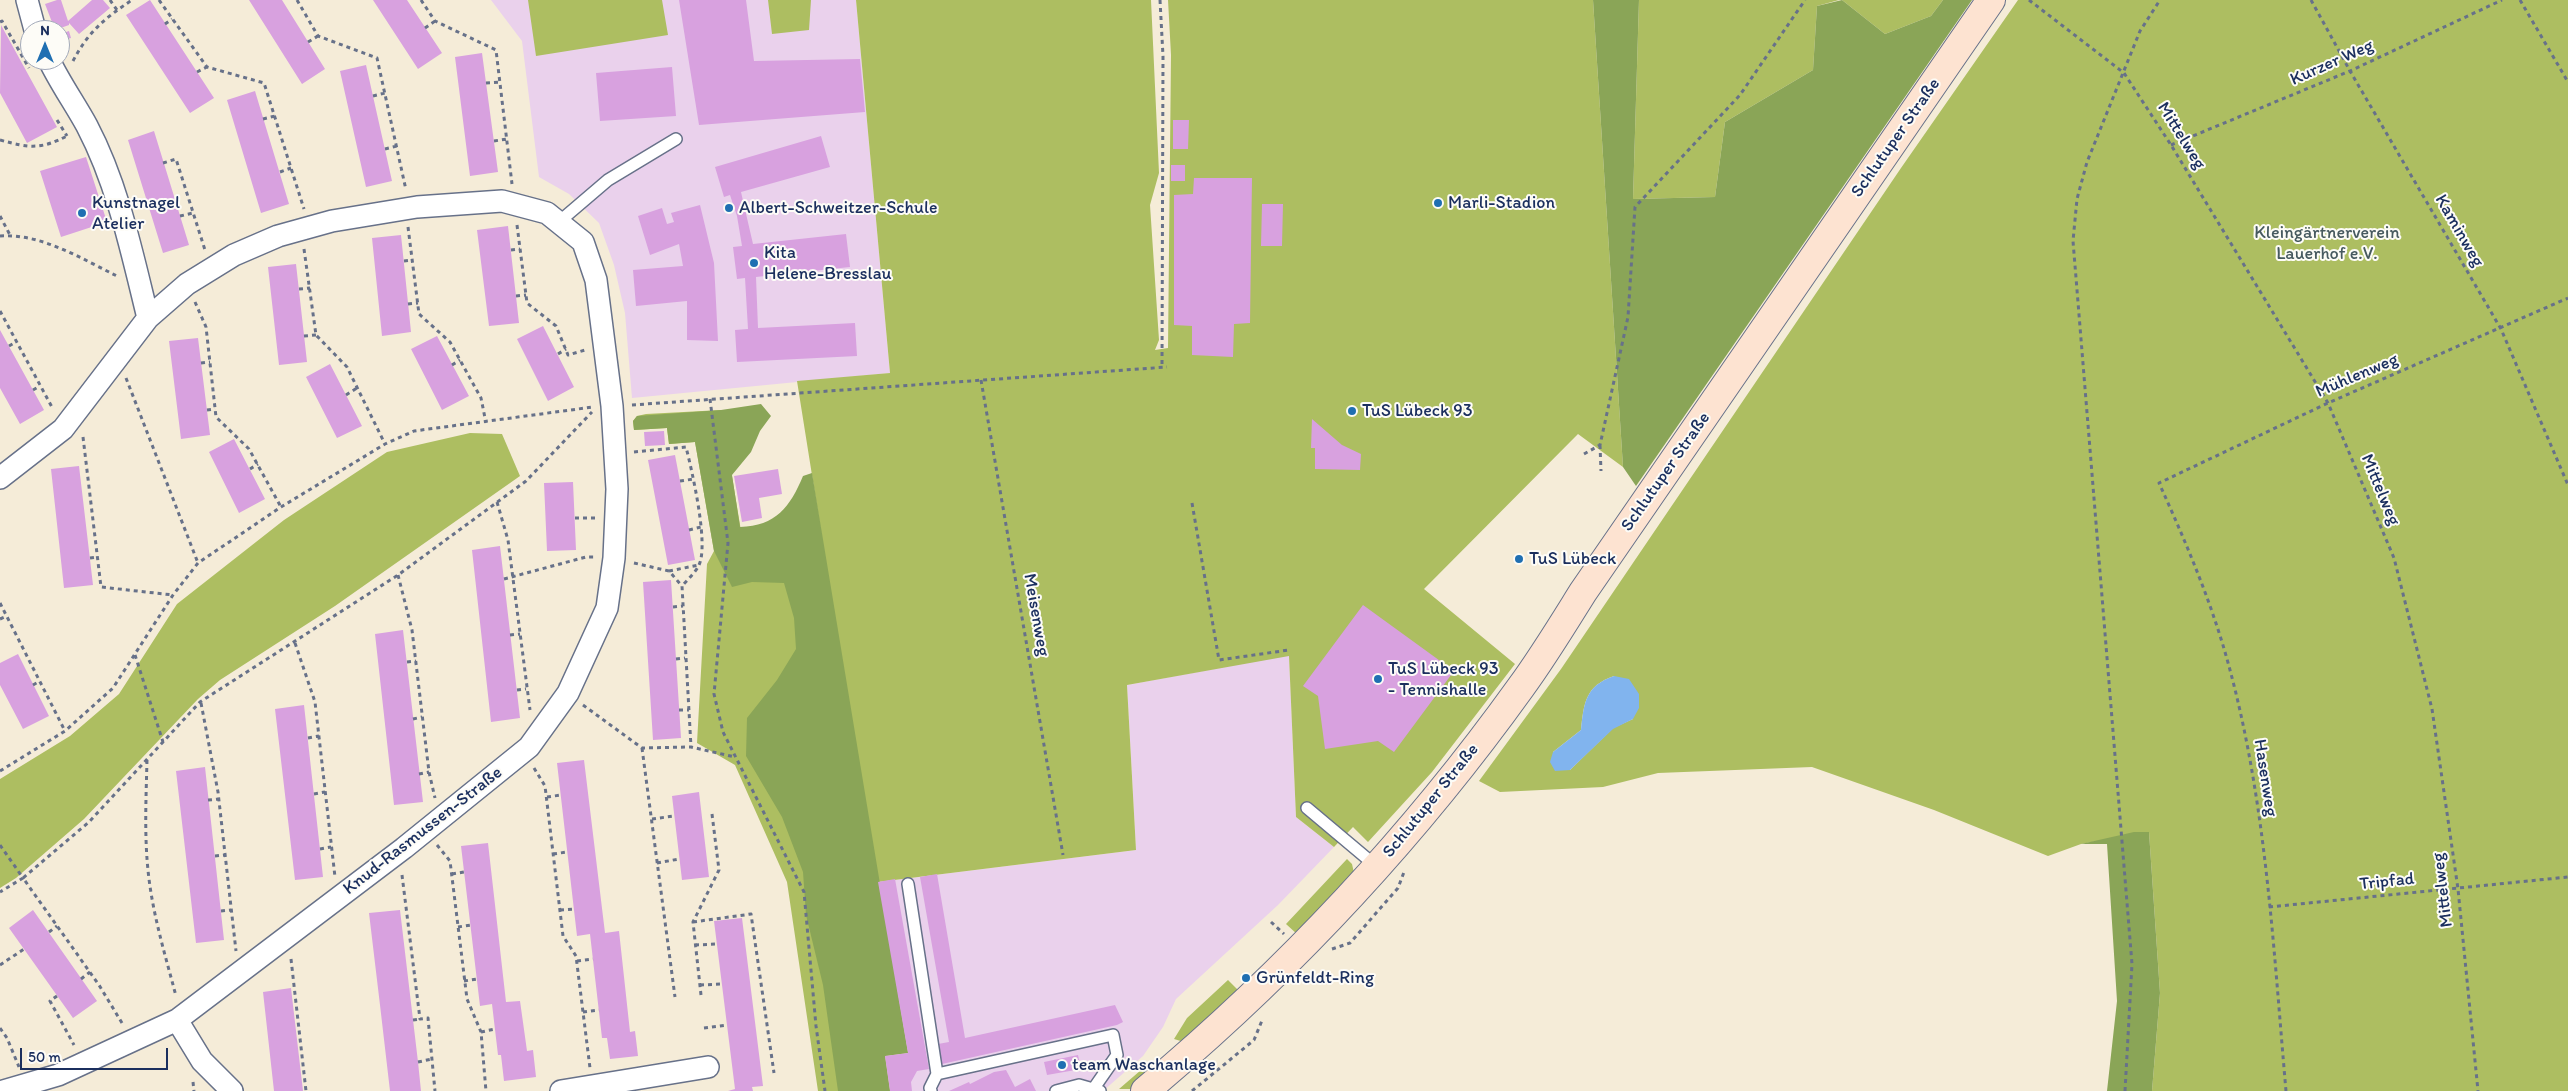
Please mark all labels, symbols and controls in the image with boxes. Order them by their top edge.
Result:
north arrow [20,20,70,70]
text: N [40,22,50,39]
street label: Kurzer Weg [2287,35,2377,91]
street label: Schlutuper Straße [1847,74,1945,202]
street label: Mittelweg [2152,98,2210,174]
street label: Kaminweg [2430,191,2488,271]
place label: Kunstnagel Atelier [92,192,180,234]
place label: Marli-Stadion [1448,192,1555,214]
place label: Albert-Schweitzer-Schule [739,197,938,219]
marker: Marli-Stadion [1432,197,1444,209]
marker: Albert-Schweitzer-Schule [723,202,735,214]
marker: Kunstnagel Atelier [76,207,88,219]
park label: Kleingärtnerverein Lauerhof e.V. [2254,222,2400,264]
place label: Kita Helene-Bresslau [764,242,892,284]
marker: Kita Helene-Bresslau [748,257,760,269]
street label: Mühlenweg [2312,349,2402,403]
place label: TuS Lübeck 93 [1362,400,1473,422]
marker: TuS Lübeck 93 [1346,405,1358,417]
street label: Schlutuper Straße [1617,408,1715,536]
street label: Mittelweg [2355,451,2405,529]
place label: TuS Lübeck [1529,548,1616,570]
marker: TuS Lübeck [1513,553,1525,565]
street label: Meisenweg [1018,572,1054,658]
place label: TuS Lübeck 93 - Tennishalle [1388,658,1499,701]
marker: TuS Lübeck 93 - Tennishalle [1372,673,1384,685]
street label: Hasenweg [2248,738,2282,818]
street label: Schlutuper Straße [1378,740,1484,862]
street label: Knud-Rasmussen-Straße [339,762,507,900]
street label: Mittelweg [2428,851,2458,929]
street label: Tripfad [2358,868,2416,896]
place label: Grünfeldt-Ring [1256,967,1374,989]
marker: Grünfeldt-Ring [1240,972,1252,984]
scale bar [22,1038,170,1070]
text: 50 m [28,1048,61,1066]
place label: team Waschanlage [1072,1054,1216,1076]
marker: team Waschanlage [1056,1059,1068,1071]

